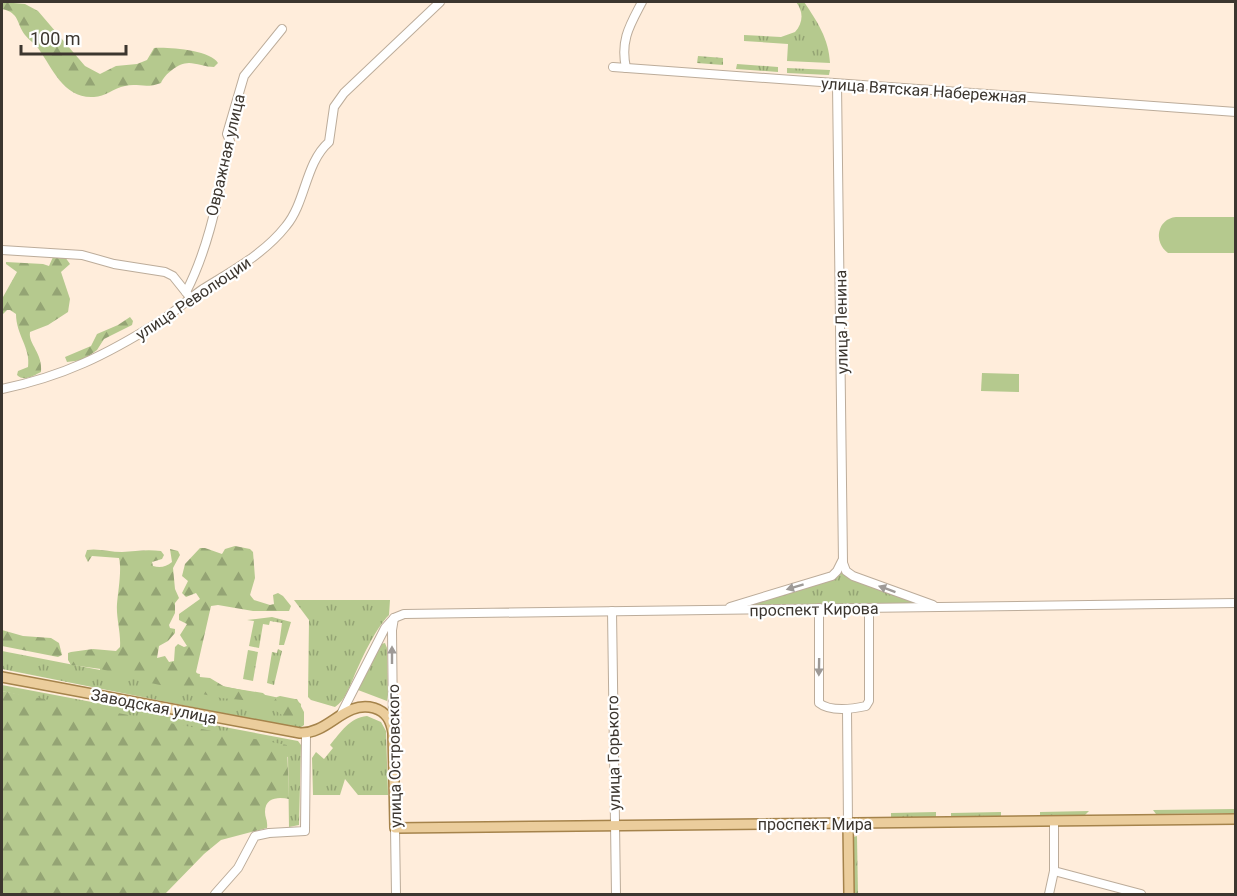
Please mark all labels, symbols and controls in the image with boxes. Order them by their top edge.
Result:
scale bar [21,18,126,56]
text: 100 m [30,28,81,49]
street label: улица Вятская Набережная [821,74,1027,107]
street label: Овражная улица [202,92,249,218]
street label: улица Революции [132,253,254,344]
street label: улица Ленина [831,270,852,374]
one-way arrow [786,583,804,592]
one-way arrow [877,584,895,594]
street label: проспект Кирова [749,599,879,620]
one-way arrow [387,645,397,664]
one-way arrow [814,657,824,676]
street label: улица Островского [384,684,405,828]
street label: Заводская улица [89,685,219,728]
street label: улица Горького [603,695,624,811]
street label: проспект Мира [758,815,872,834]

